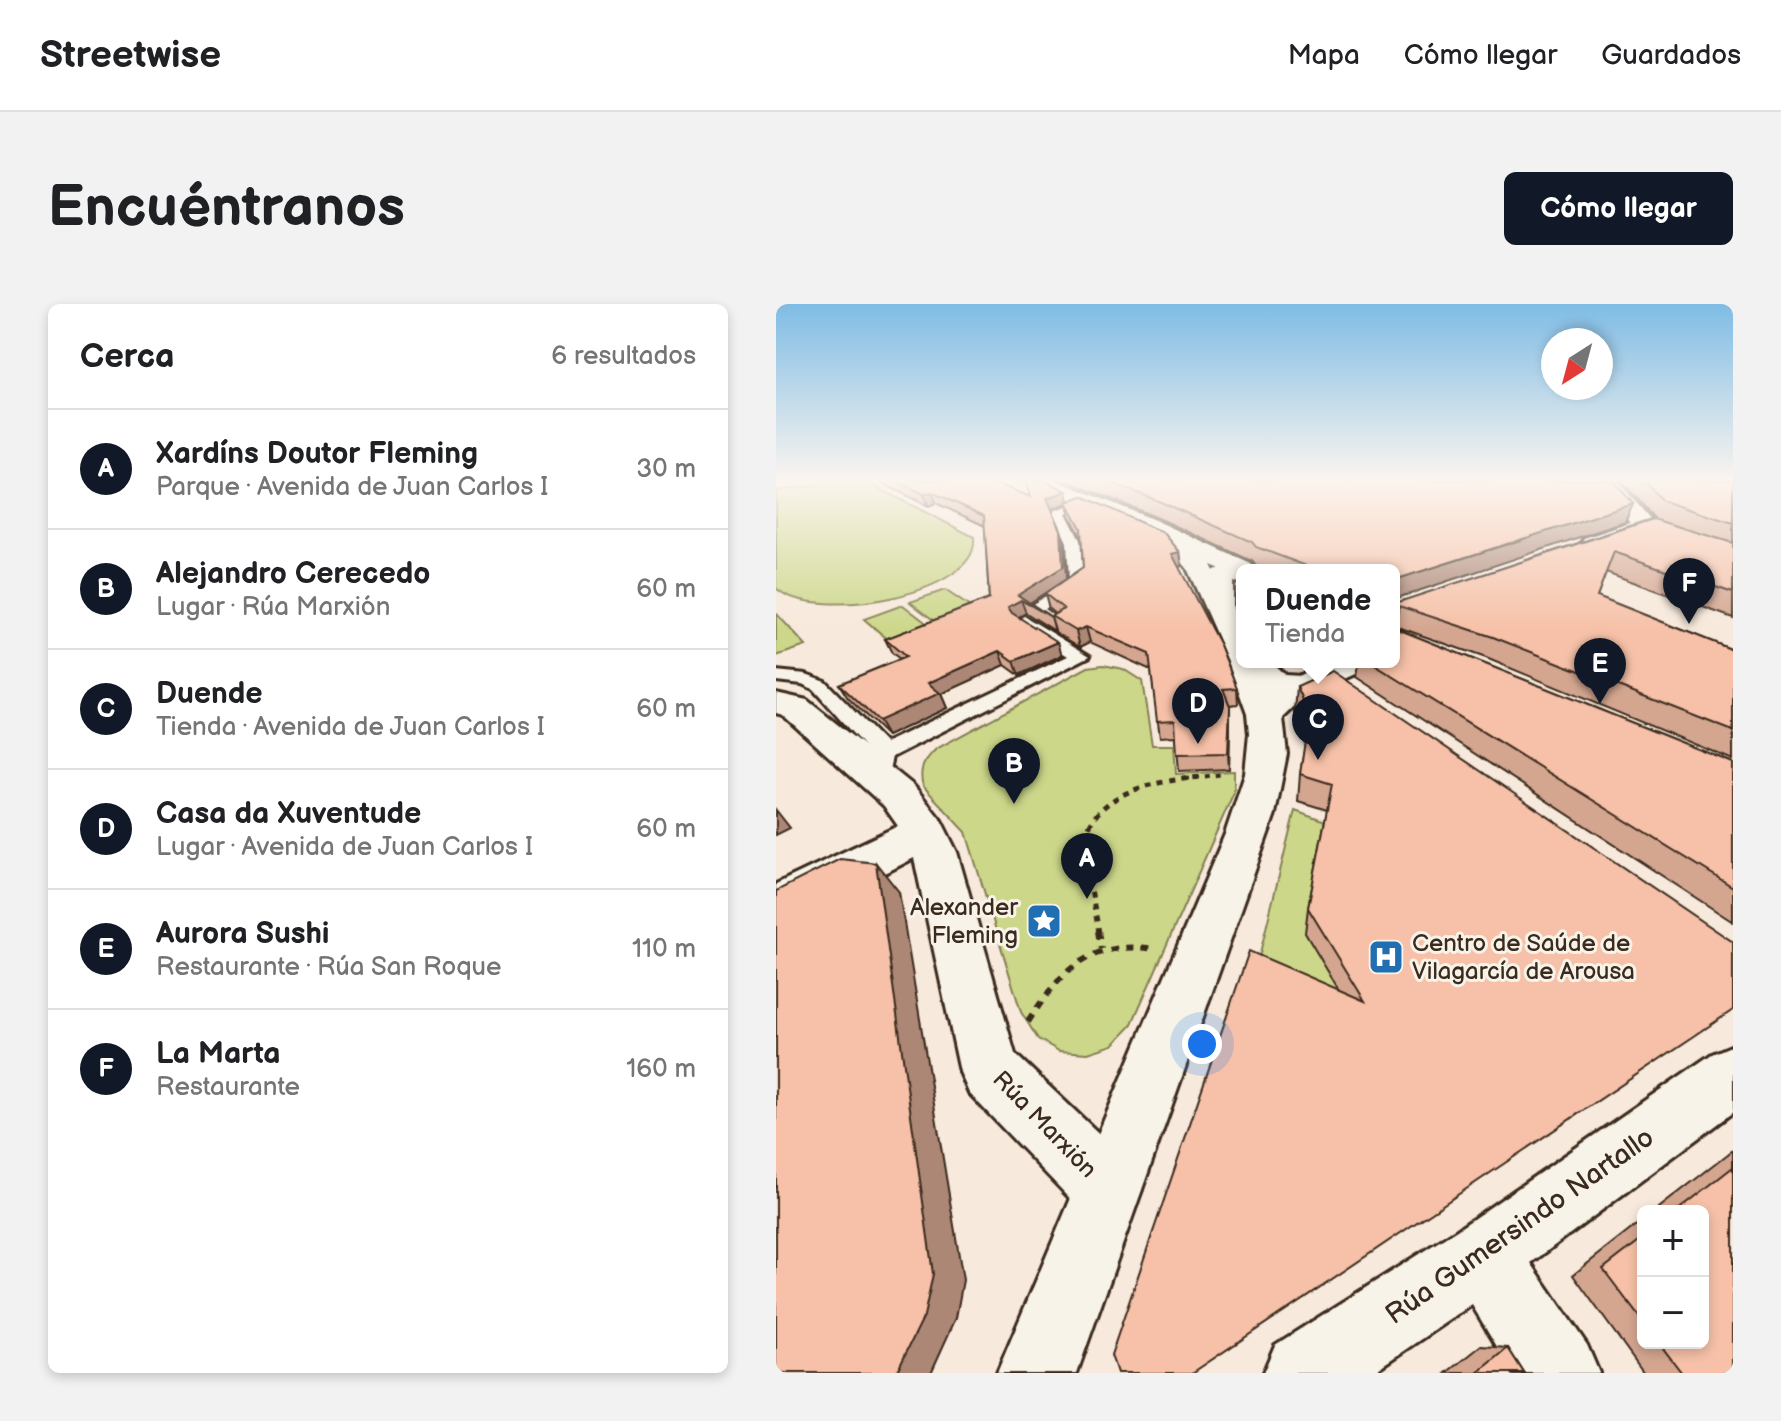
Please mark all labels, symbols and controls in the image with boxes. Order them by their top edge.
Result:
text: Streetwise [40,33,221,78]
text: Mapa [1288,39,1360,72]
text: Cómo llegar [1404,39,1557,72]
text: Guardados [1601,39,1741,72]
button: Cómo llegar [1504,172,1733,245]
text: Encuéntranos [48,175,405,242]
north arrow [1541,328,1613,400]
text: Cerca [80,336,175,377]
text: 6 resultados [551,341,696,372]
text: Xardíns Doutor Fleming [156,436,478,472]
text: A [98,454,114,485]
text: 30 m [636,454,696,485]
text: Parque · Avenida de Juan Carlos I [156,472,548,503]
text: Alejandro Cerecedo [156,556,430,592]
pin: F [1663,558,1715,624]
popup [1236,564,1400,668]
text: B [97,574,115,605]
text: 60 m [636,574,696,605]
text: Duende [1265,583,1371,619]
text: Lugar · Rúa Marxión [156,592,390,623]
text: Tienda [1265,619,1345,650]
pin: E [1574,638,1626,704]
text: Duende [156,676,262,712]
pin: D [1172,678,1224,744]
text: C [97,694,115,725]
text: 60 m [636,694,696,725]
pin: C [1292,694,1344,760]
text: Tienda · Avenida de Juan Carlos I [156,712,545,743]
pin: B [988,738,1040,804]
text: Casa da Xuventude [156,796,421,832]
text: D [97,814,115,845]
text: 60 m [636,814,696,845]
text: Lugar · Avenida de Juan Carlos I [156,832,533,863]
pin: A [1061,833,1113,899]
place label: Alexander Fleming [910,893,1018,950]
place icon: Alexander Fleming [1025,902,1063,940]
text: Aurora Sushi [156,916,329,952]
place label: Centro de Saúde de Vilagarcía de Arousa [1412,929,1635,986]
text: E [98,934,114,965]
text: 110 m [632,934,696,965]
hospital icon: Centro de Saúde de Vilagarcía de Arousa [1367,938,1405,976]
text: Restaurante · Rúa San Roque [156,952,501,983]
your location [1182,1024,1222,1064]
text: La Marta [156,1036,280,1072]
text: F [98,1054,114,1085]
text: 160 m [626,1054,696,1085]
street label: Rúa Marxión [987,1065,1103,1184]
text: Restaurante [156,1072,300,1103]
street label: Rúa Gumersindo Nartallo [1379,1121,1660,1332]
map controls [1637,1205,1709,1349]
button: + [1637,1205,1709,1277]
button: − [1637,1277,1709,1349]

